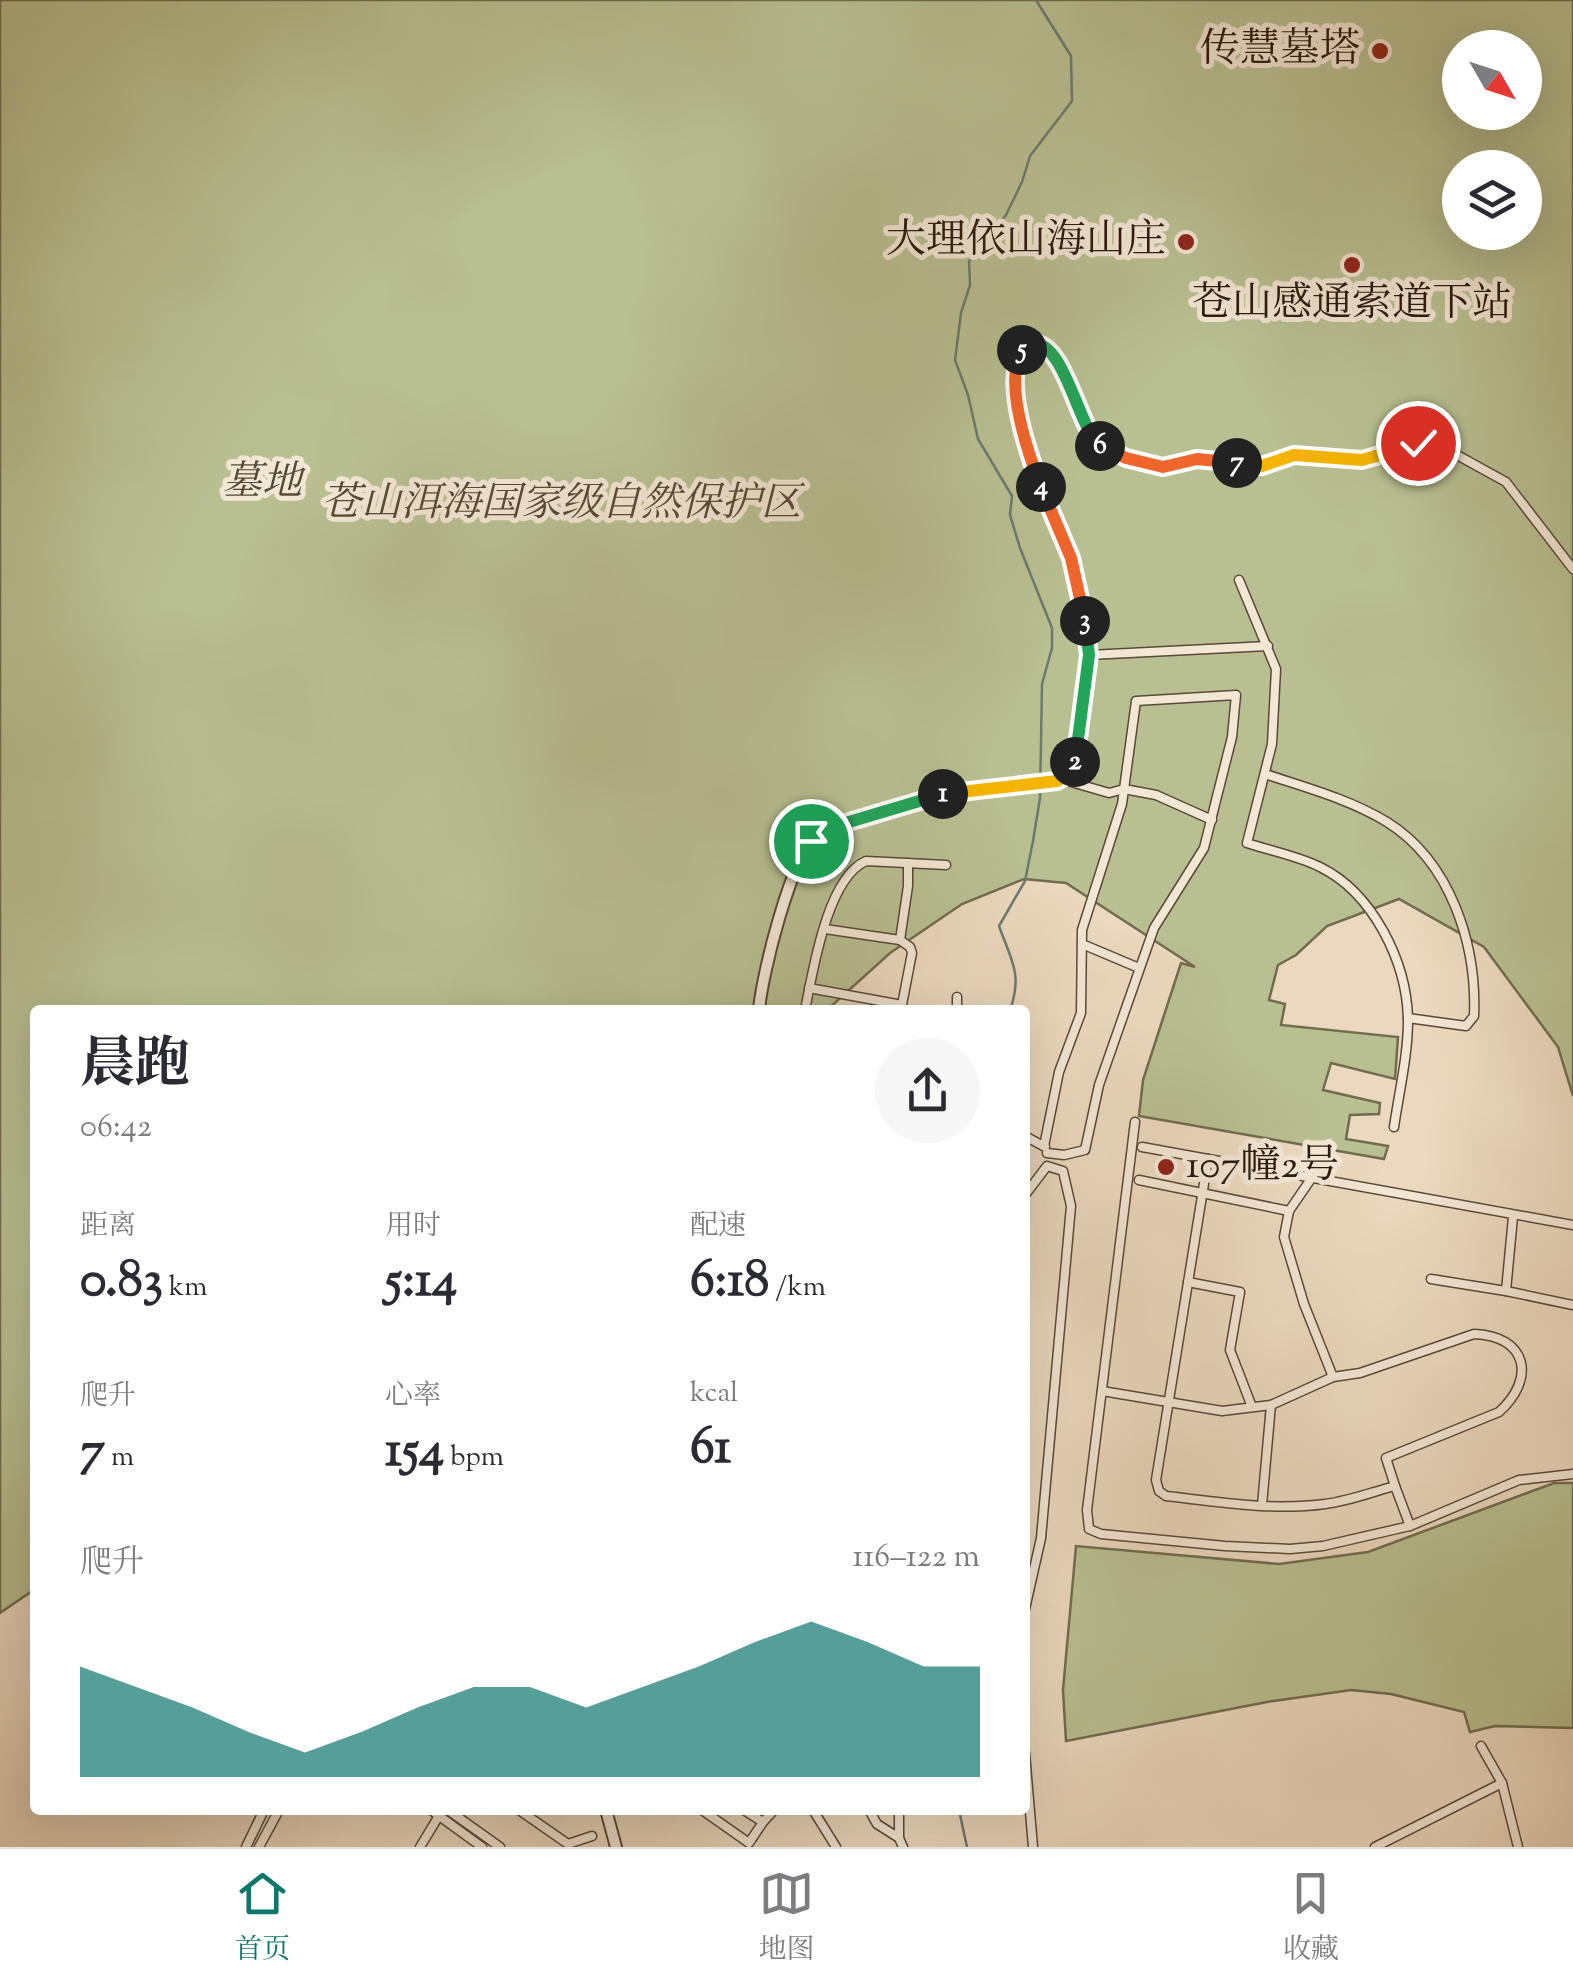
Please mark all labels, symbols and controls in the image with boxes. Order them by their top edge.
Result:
place label: 传慧墓塔 [1200,23,1360,80]
north arrow [1442,30,1542,130]
map controls [1442,30,1542,250]
marker: 传慧墓塔 [1369,40,1391,62]
button: layers [1442,150,1542,250]
place label: 大理依山海山庄 [886,214,1166,271]
marker: 大理依山海山庄 [1175,231,1197,253]
marker: 苍山感通索道下站 [1341,254,1363,276]
place label: 苍山感通索道下站 [1192,277,1512,334]
pin: 5 [997,325,1047,375]
text: 5 [1017,330,1027,370]
pin [1376,401,1461,486]
icon: check [1391,416,1446,471]
pin: 6 [1075,421,1125,471]
text: 6 [1093,426,1107,466]
pin: 7 [1212,438,1262,488]
text: 7 [1230,443,1244,483]
park label: 墓地 [222,456,306,513]
pin: 4 [1016,462,1066,512]
text: 4 [1034,467,1048,507]
park label: 苍山洱海国家级自然保护区 [321,477,806,534]
pin: 3 [1060,596,1110,646]
text: 3 [1079,601,1091,641]
pin: 2 [1050,737,1100,787]
text: 2 [1068,742,1082,782]
pin: 1 [918,769,968,819]
text: 1 [938,774,948,814]
pin [769,799,854,884]
icon: arrive [784,814,839,869]
text: 晨跑 [80,1028,190,1107]
button: share [875,1038,980,1143]
text: 06:42 [80,1105,152,1151]
place label: 107幢2号 [1186,1139,1339,1196]
marker: 107幢2号 [1155,1156,1177,1178]
text: 距离 [80,1207,136,1247]
text: 用时 [385,1207,441,1247]
text: 配速 [690,1207,746,1247]
text: 0.83 [80,1247,163,1319]
text: 5:14 [385,1247,457,1319]
text: 6:18 [690,1247,769,1319]
text: km [163,1268,207,1308]
text: /km [769,1268,826,1308]
text: kcal [690,1374,738,1414]
text: 爬升 [80,1377,136,1417]
text: 心率 [385,1377,441,1417]
text: 61 [690,1414,731,1486]
text: 7 [80,1417,105,1489]
text: 154 [385,1417,444,1489]
text: m [105,1438,134,1478]
text: bpm [444,1438,504,1478]
text: 116–122 m [853,1535,980,1581]
text: 爬升 [80,1541,144,1587]
tab: 首页 [234,1866,290,1971]
tab: 地图 [758,1866,815,1971]
tab: 收藏 [1283,1866,1339,1971]

